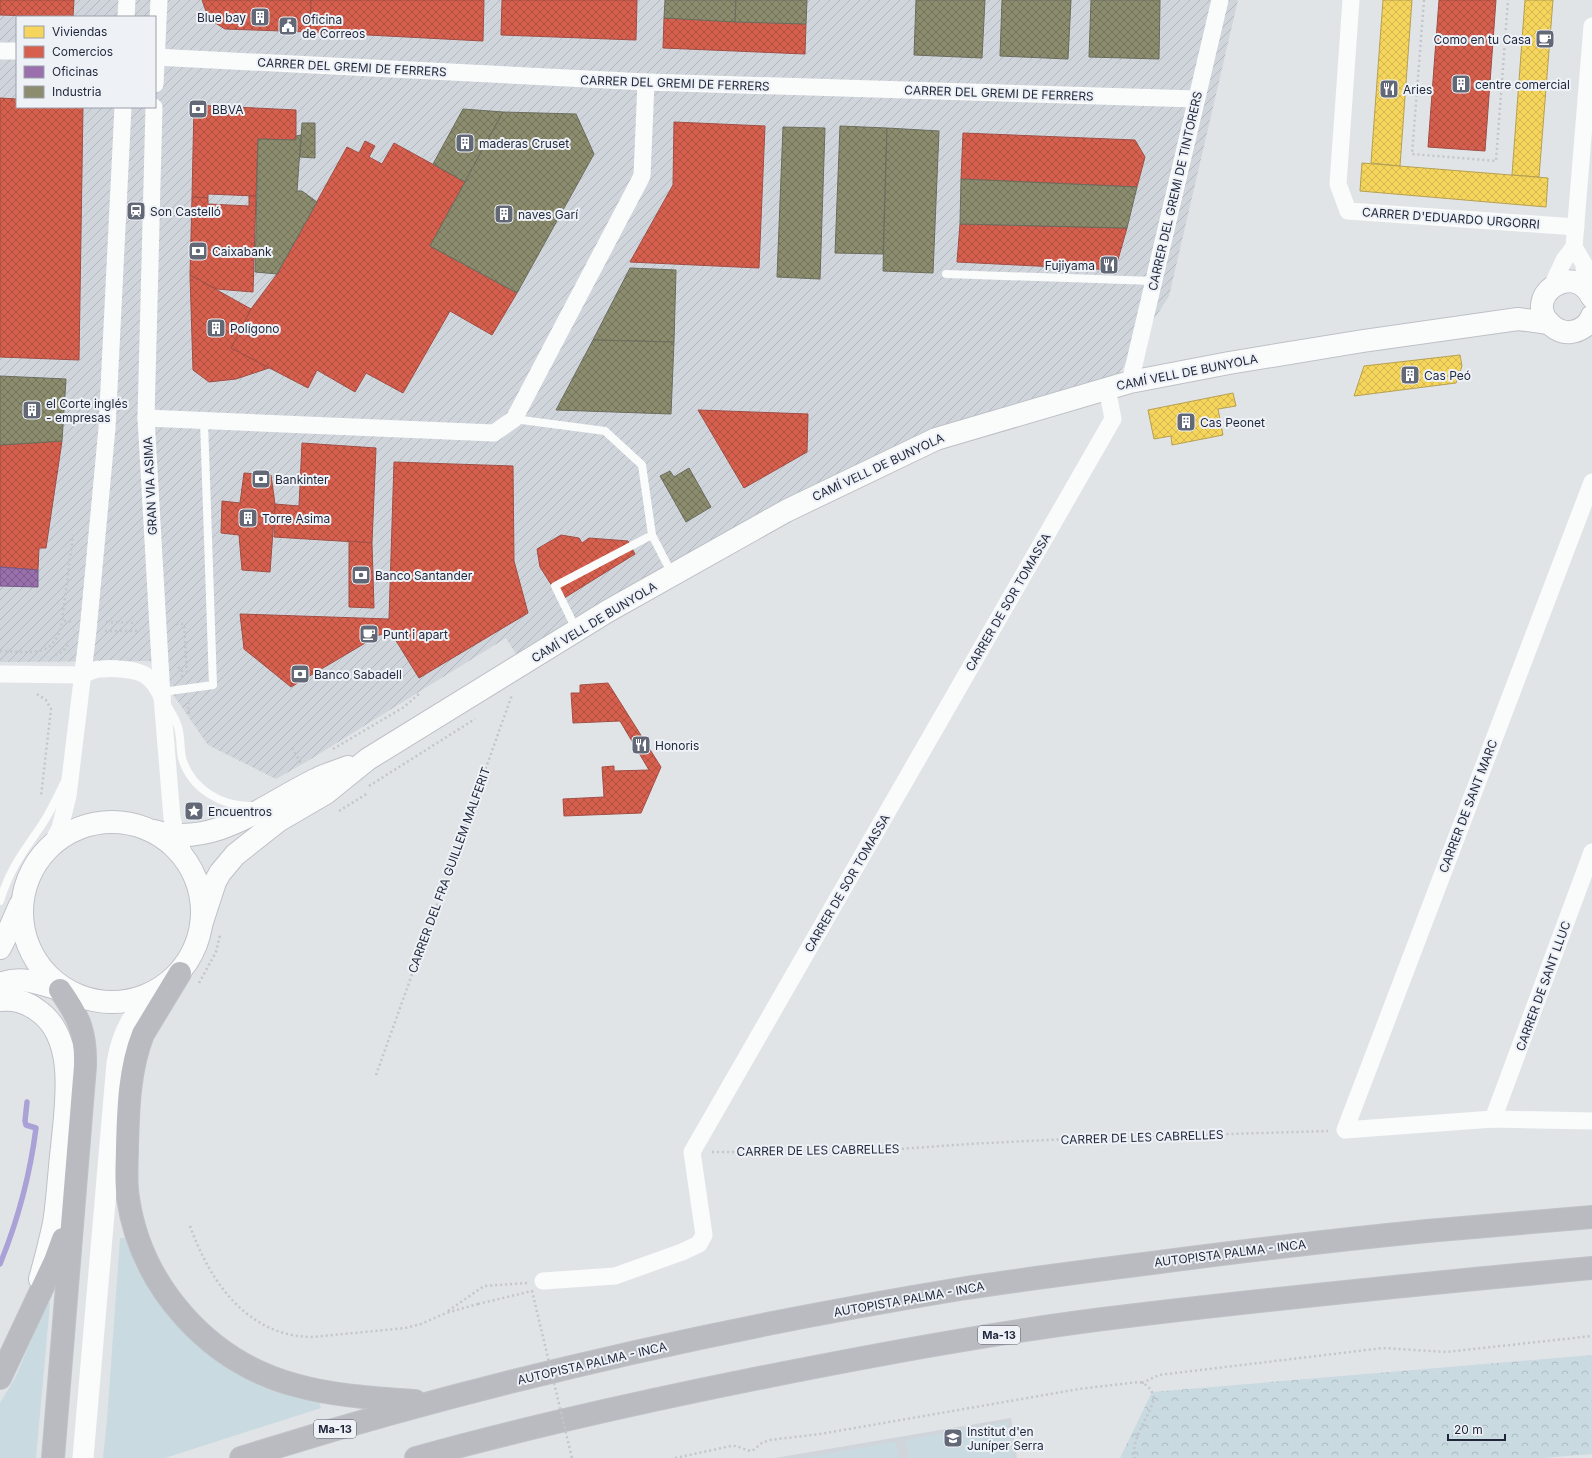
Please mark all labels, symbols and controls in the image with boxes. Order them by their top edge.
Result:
building icon: Blue bay [249,6,271,28]
place label: Blue bay [197,10,246,25]
place label: Oficina de Correos [302,12,365,41]
public building icon: Oficina de Correos [277,15,299,37]
legend [16,16,156,108]
text: Viviendas [52,24,107,39]
cafe icon: Como en tu Casa [1534,28,1556,50]
place label: Como en tu Casa [1434,32,1531,47]
text: Comercios [52,44,113,59]
street label: CARRER DEL GREMI DE FERRERS [257,55,447,79]
text: Oficinas [52,64,98,79]
street label: CARRER DEL GREMI DE FERRERS [580,72,770,94]
building icon: centre comercial [1450,73,1472,95]
place label: centre comercial [1475,77,1570,92]
restaurant icon: Aries [1378,78,1400,100]
street label: CARRER DEL GREMI DE FERRERS [904,82,1094,104]
place label: Aries [1403,82,1432,97]
text: Industria [52,84,101,99]
street label: CARRER DEL GREMI DE TINTORERS [1145,90,1205,292]
bank icon: BBVA [187,98,209,120]
place label: BBVA [212,102,243,117]
building icon: maderas Cruset [454,132,476,154]
place label: maderas Cruset [479,136,569,151]
station icon: Son Castelló [125,200,147,222]
building icon: naves Garí [493,203,515,225]
place label: Son Castelló [150,204,221,219]
street label: CARRER D'EDUARDO URGORRI [1362,204,1540,232]
place label: naves Garí [518,207,578,222]
bank icon: Caixabank [187,240,209,262]
place label: Caixabank [212,244,272,259]
restaurant icon: Fujiyama [1098,254,1120,276]
place label: Fujiyama [1045,258,1095,273]
building icon: Polígono [205,317,227,339]
place label: Polígono [230,321,279,336]
street label: CAMÍ VELL DE BUNYOLA [1115,351,1259,393]
building icon: Cas Peó [1399,364,1421,386]
place label: Cas Peó [1424,368,1471,383]
place label: el Corte inglés - empresas [46,396,128,425]
building icon: el Corte inglés - empresas [21,399,43,421]
building icon: Cas Peonet [1175,411,1197,433]
place label: Cas Peonet [1200,415,1265,430]
street label: CAMÍ VELL DE BUNYOLA [810,430,946,504]
street label: GRAN VIA ASIMA [140,436,160,536]
bank icon: Bankinter [250,468,272,490]
place label: Bankinter [275,472,329,487]
building icon: Torre Asima [237,507,259,529]
place label: Torre Asima [262,511,330,526]
street label: CARRER DE SOR TOMASSA [962,530,1054,674]
bank icon: Banco Santander [350,564,372,586]
place label: Banco Santander [375,568,473,583]
street label: CAMÍ VELL DE BUNYOLA [529,579,659,665]
cafe icon: Punt i apart [358,623,380,645]
place label: Punt i apart [383,627,448,642]
bank icon: Banco Sabadell [289,663,311,685]
place label: Banco Sabadell [314,667,402,682]
restaurant icon: Honoris [630,734,652,756]
street label: CARRER DE SANT MARC [1436,737,1500,875]
place label: Honoris [655,738,699,753]
street label: CARRER DEL FRA GUILLEM MALFERIT [405,765,493,975]
place icon: Encuentros [183,800,205,822]
place label: Encuentros [208,804,272,819]
street label: CARRER DE SOR TOMASSA [801,811,893,955]
street label: CARRER DE SANT LLUC [1512,919,1574,1053]
street label: CARRER DE LES CABRELLES [1060,1127,1224,1147]
street label: CARRER DE LES CABRELLES [736,1141,900,1159]
street label: AUTOPISTA PALMA - INCA [1153,1236,1307,1270]
street label: AUTOPISTA PALMA - INCA [832,1278,986,1320]
road number: Ma-13 [978,1326,1020,1344]
street label: AUTOPISTA PALMA - INCA [516,1339,668,1387]
scale bar [1448,1416,1505,1442]
road number: Ma-13 [314,1420,356,1438]
text: 20 m [1454,1422,1483,1437]
place label: Institut d'en Juníper Serra [967,1424,1044,1453]
school or university icon: Institut d'en Juníper Serra [942,1427,964,1449]

